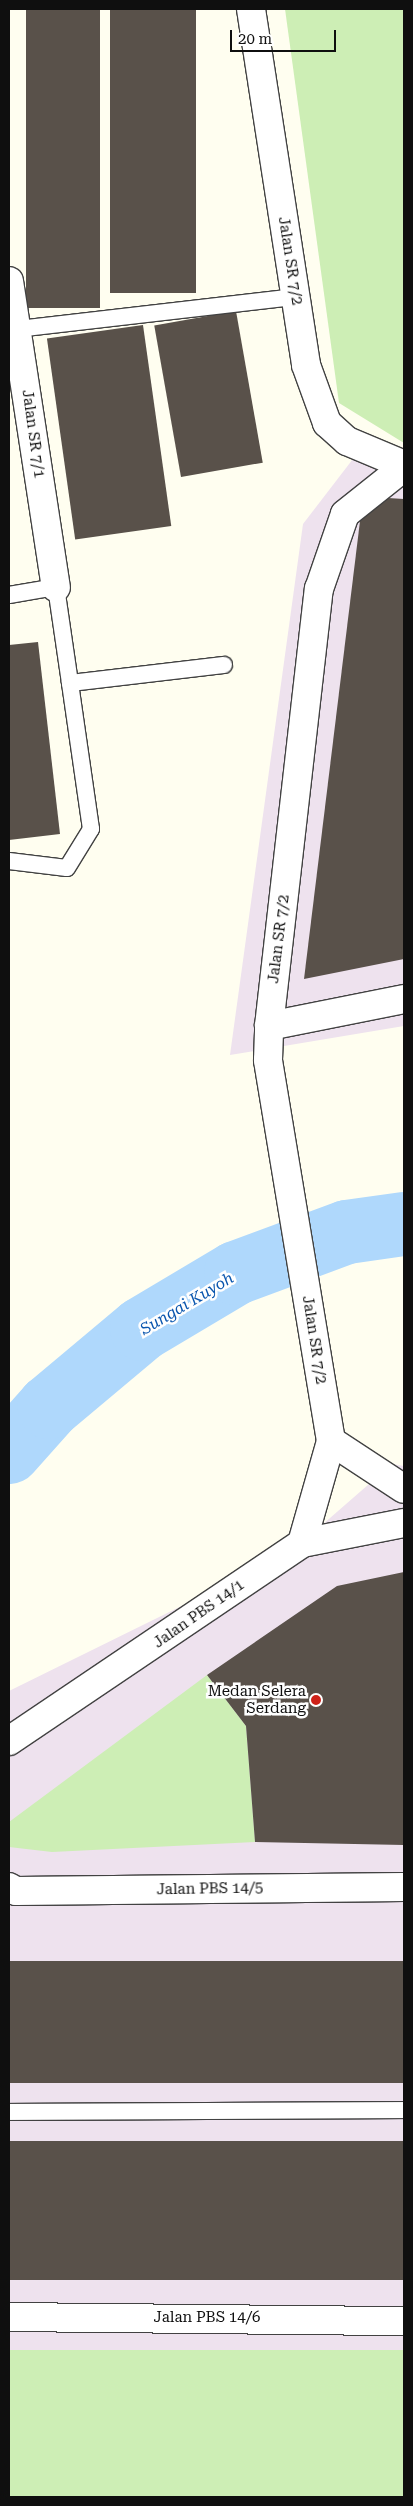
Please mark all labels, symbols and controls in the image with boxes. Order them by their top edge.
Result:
scale bar [233,20,339,52]
text: 20 m [238,30,272,48]
street label: Jalan SR 7/2 [274,216,306,306]
street label: Jalan SR 7/1 [18,389,48,479]
street label: Jalan SR 7/2 [265,894,293,984]
water label: Sungai Kuyoh [137,1269,237,1339]
street label: Jalan SR 7/2 [298,1295,330,1385]
street label: Jalan PBS 14/1 [150,1576,248,1652]
place label: Medan Selera Serdang [208,1682,306,1717]
marker: Medan Selera Serdang [310,1694,322,1706]
street label: Jalan PBS 14/5 [156,1879,264,1899]
street label: Jalan PBS 14/6 [154,2309,260,2327]

